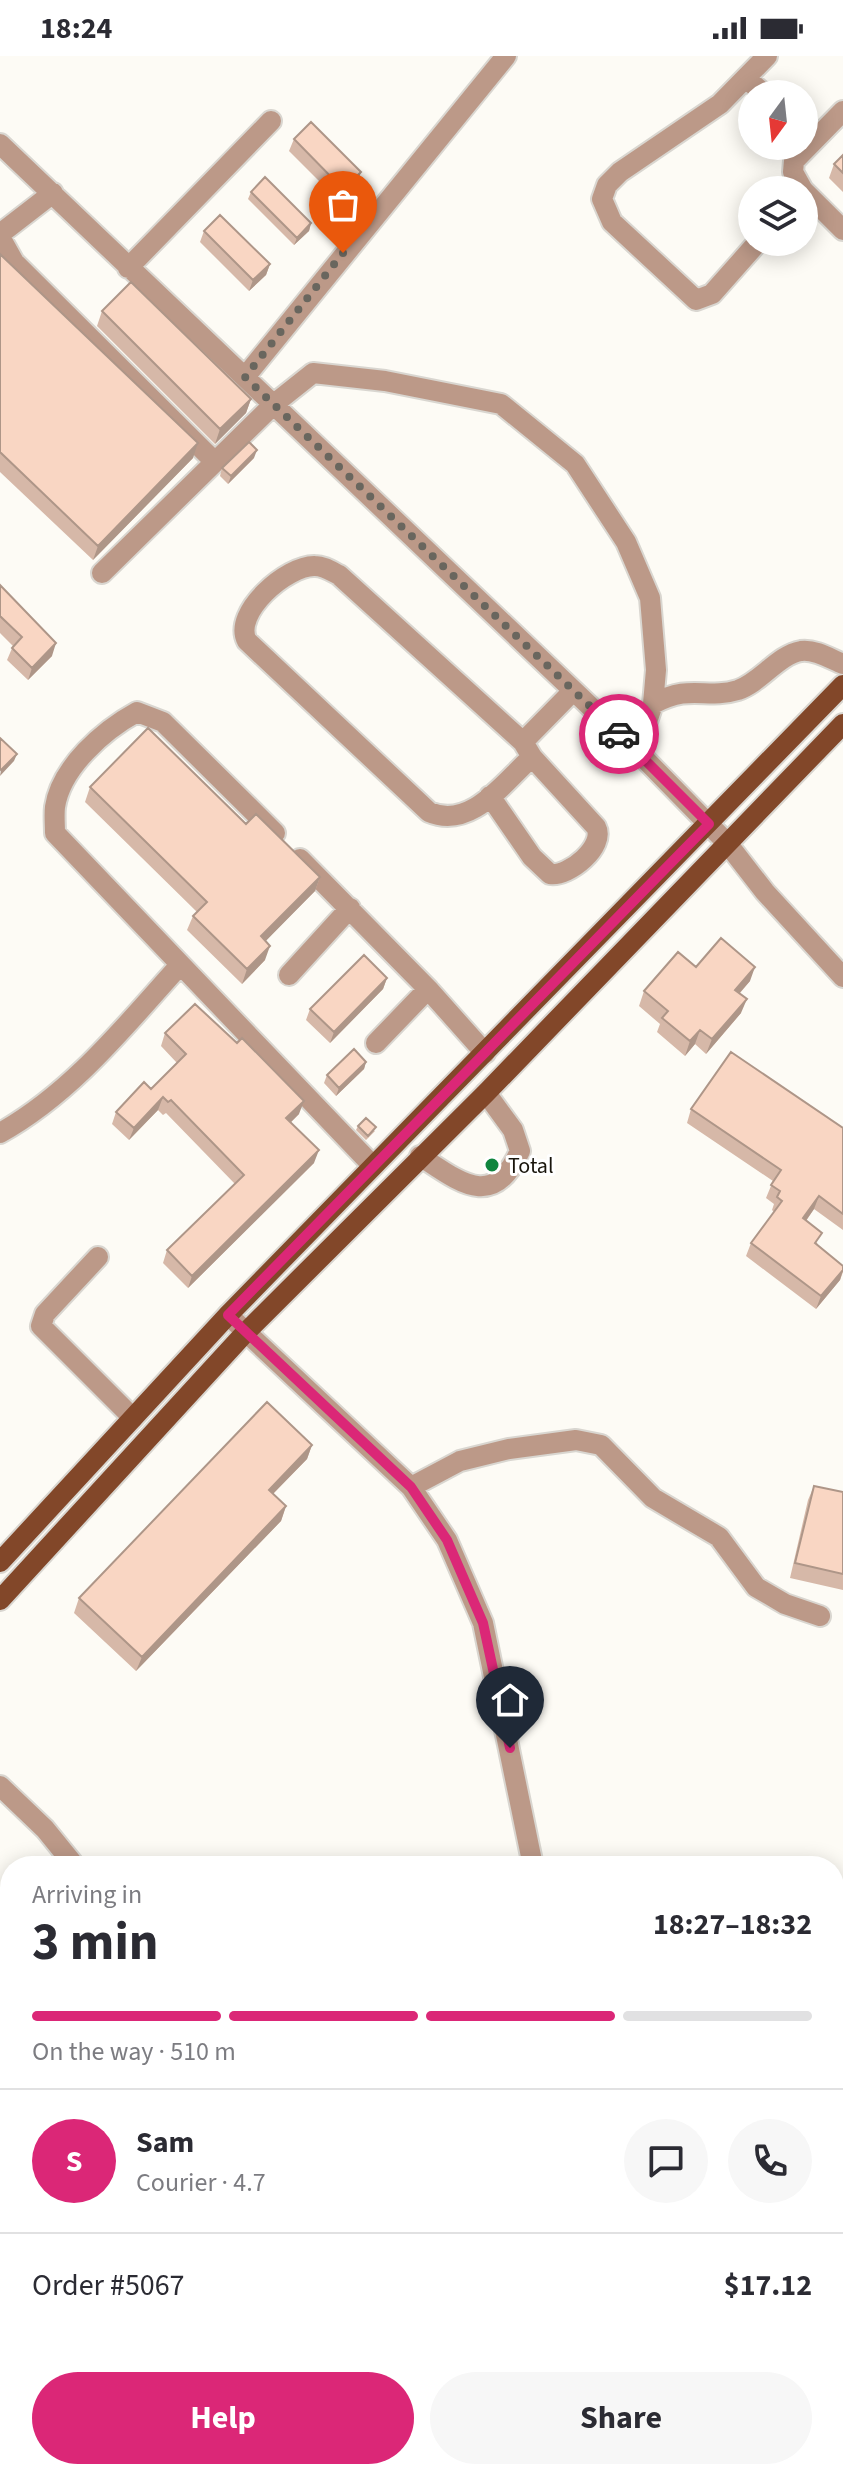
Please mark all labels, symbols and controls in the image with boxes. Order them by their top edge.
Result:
text: 18:24 [40,7,112,50]
north arrow [738,80,818,160]
map controls [738,80,818,256]
pin [309,171,377,253]
button: layers [738,176,818,256]
icon: bag [321,183,365,227]
courier [579,694,659,774]
icon: car [597,712,641,756]
place label: Total [508,1150,554,1182]
marker: Total [483,1156,501,1174]
pin [476,1666,544,1748]
icon: home [488,1678,532,1722]
text: Arriving in [32,1876,142,1913]
text: 18:27–18:32 [653,1903,812,1946]
text: 3 min [32,1906,159,1980]
text: On the way · 510 m [32,2033,236,2070]
button: chat [624,2119,708,2203]
button: phone [728,2119,812,2203]
text: Sam [136,2121,194,2164]
text: S [66,2140,82,2183]
text: Courier · 4.7 [136,2164,266,2201]
text: Order #5067 [32,2264,185,2307]
text: $17.12 [724,2264,812,2307]
button: Help [32,2372,414,2464]
button: Share [430,2372,812,2464]

